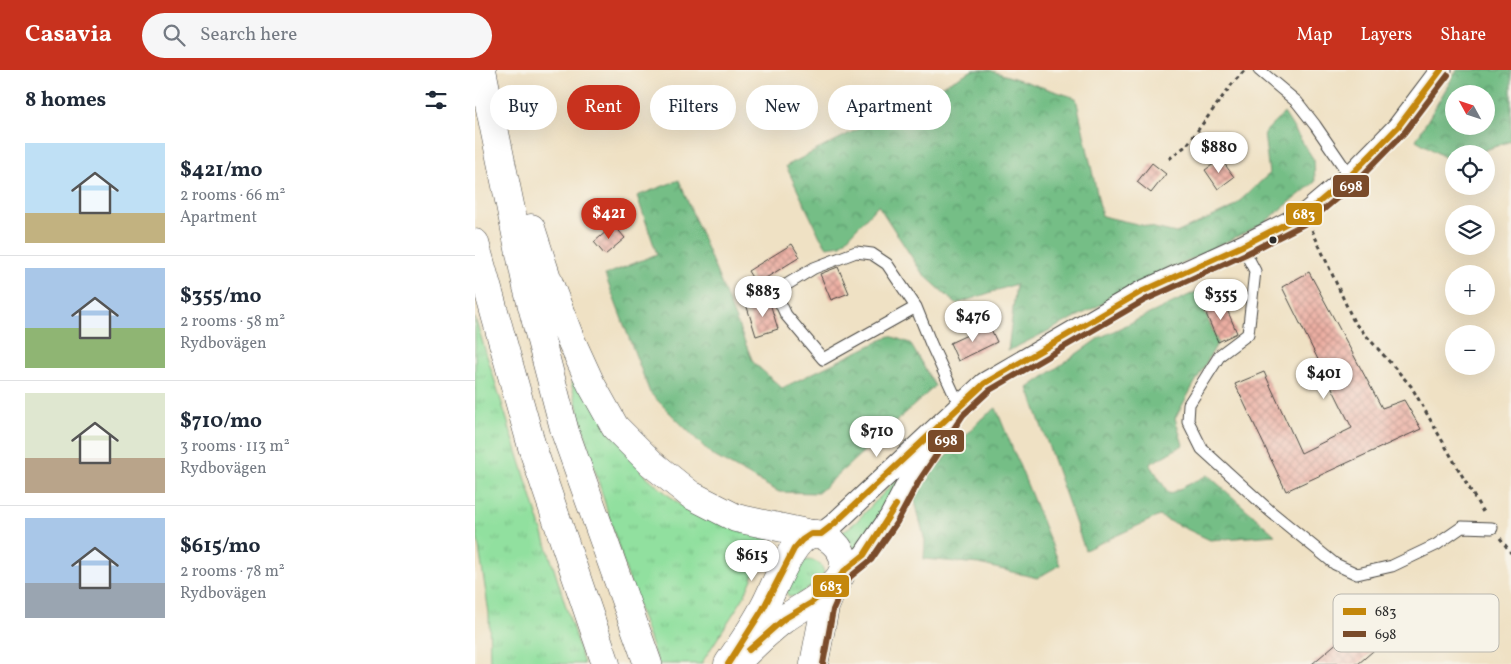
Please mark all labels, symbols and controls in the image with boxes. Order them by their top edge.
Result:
search box [142,13,492,58]
text: Casavia [25,18,112,52]
icon: search [160,21,188,49]
text: Search here [200,22,297,48]
text: Map [1296,23,1332,48]
text: Layers [1360,23,1412,48]
text: Share [1440,23,1486,48]
chip: Buy [490,85,557,130]
chip: Rent [567,85,640,130]
chip: Filters [650,85,736,130]
chip: New [746,85,818,130]
chip: Apartment [828,85,951,130]
north arrow [1445,85,1495,135]
map controls [1445,85,1495,375]
text: 8 homes [25,86,106,115]
icon: filters [422,86,450,114]
pin: $880 [1189,132,1249,174]
text: $880 [1201,137,1237,159]
button: locate [1445,145,1495,195]
text: $421/mo [180,156,263,185]
icon: home [65,163,125,223]
line badge: 698 [1332,174,1370,198]
text: 698 [1339,178,1363,197]
text: 2 rooms · 66 m² [180,185,286,207]
pin: $421 [579,198,639,240]
line badge: 683 [1285,202,1323,226]
text: $421 [592,203,626,225]
button: layers [1445,205,1495,255]
text: 683 [1293,206,1315,225]
text: Apartment [180,207,257,229]
unlabelled marker [1268,235,1278,245]
button: + [1445,265,1495,315]
pin: $883 [733,276,793,318]
pin: $355 [1191,278,1251,321]
text: $883 [746,281,780,303]
text: $355/mo [180,282,261,311]
text: $355 [1205,284,1237,306]
icon: home [65,288,125,348]
pin: $476 [943,300,1003,343]
text: $476 [956,306,990,328]
text: 2 rooms · 58 m² [180,311,285,333]
button: − [1445,325,1495,375]
text: Rydbovägen [180,333,267,355]
pin: $401 [1294,358,1354,400]
text: $401 [1307,363,1341,385]
text: $710/mo [180,407,262,436]
icon: home [65,413,125,473]
pin: $710 [847,416,907,458]
text: $710 [861,421,893,443]
line badge: 698 [927,429,965,453]
text: 698 [934,432,958,451]
text: 3 rooms · 113 m² [180,436,290,458]
text: Rydbovägen [180,458,267,480]
text: $615/mo [180,532,261,561]
icon: home [65,538,125,598]
pin: $615 [722,540,782,582]
text: $615 [736,545,768,567]
text: 2 rooms · 78 m² [180,561,285,583]
line badge: 683 [812,574,850,598]
text: 683 [820,578,842,597]
text: Rydbovägen [180,583,267,605]
legend [1333,594,1499,652]
text: 683 [1375,603,1396,622]
text: 698 [1375,626,1396,645]

